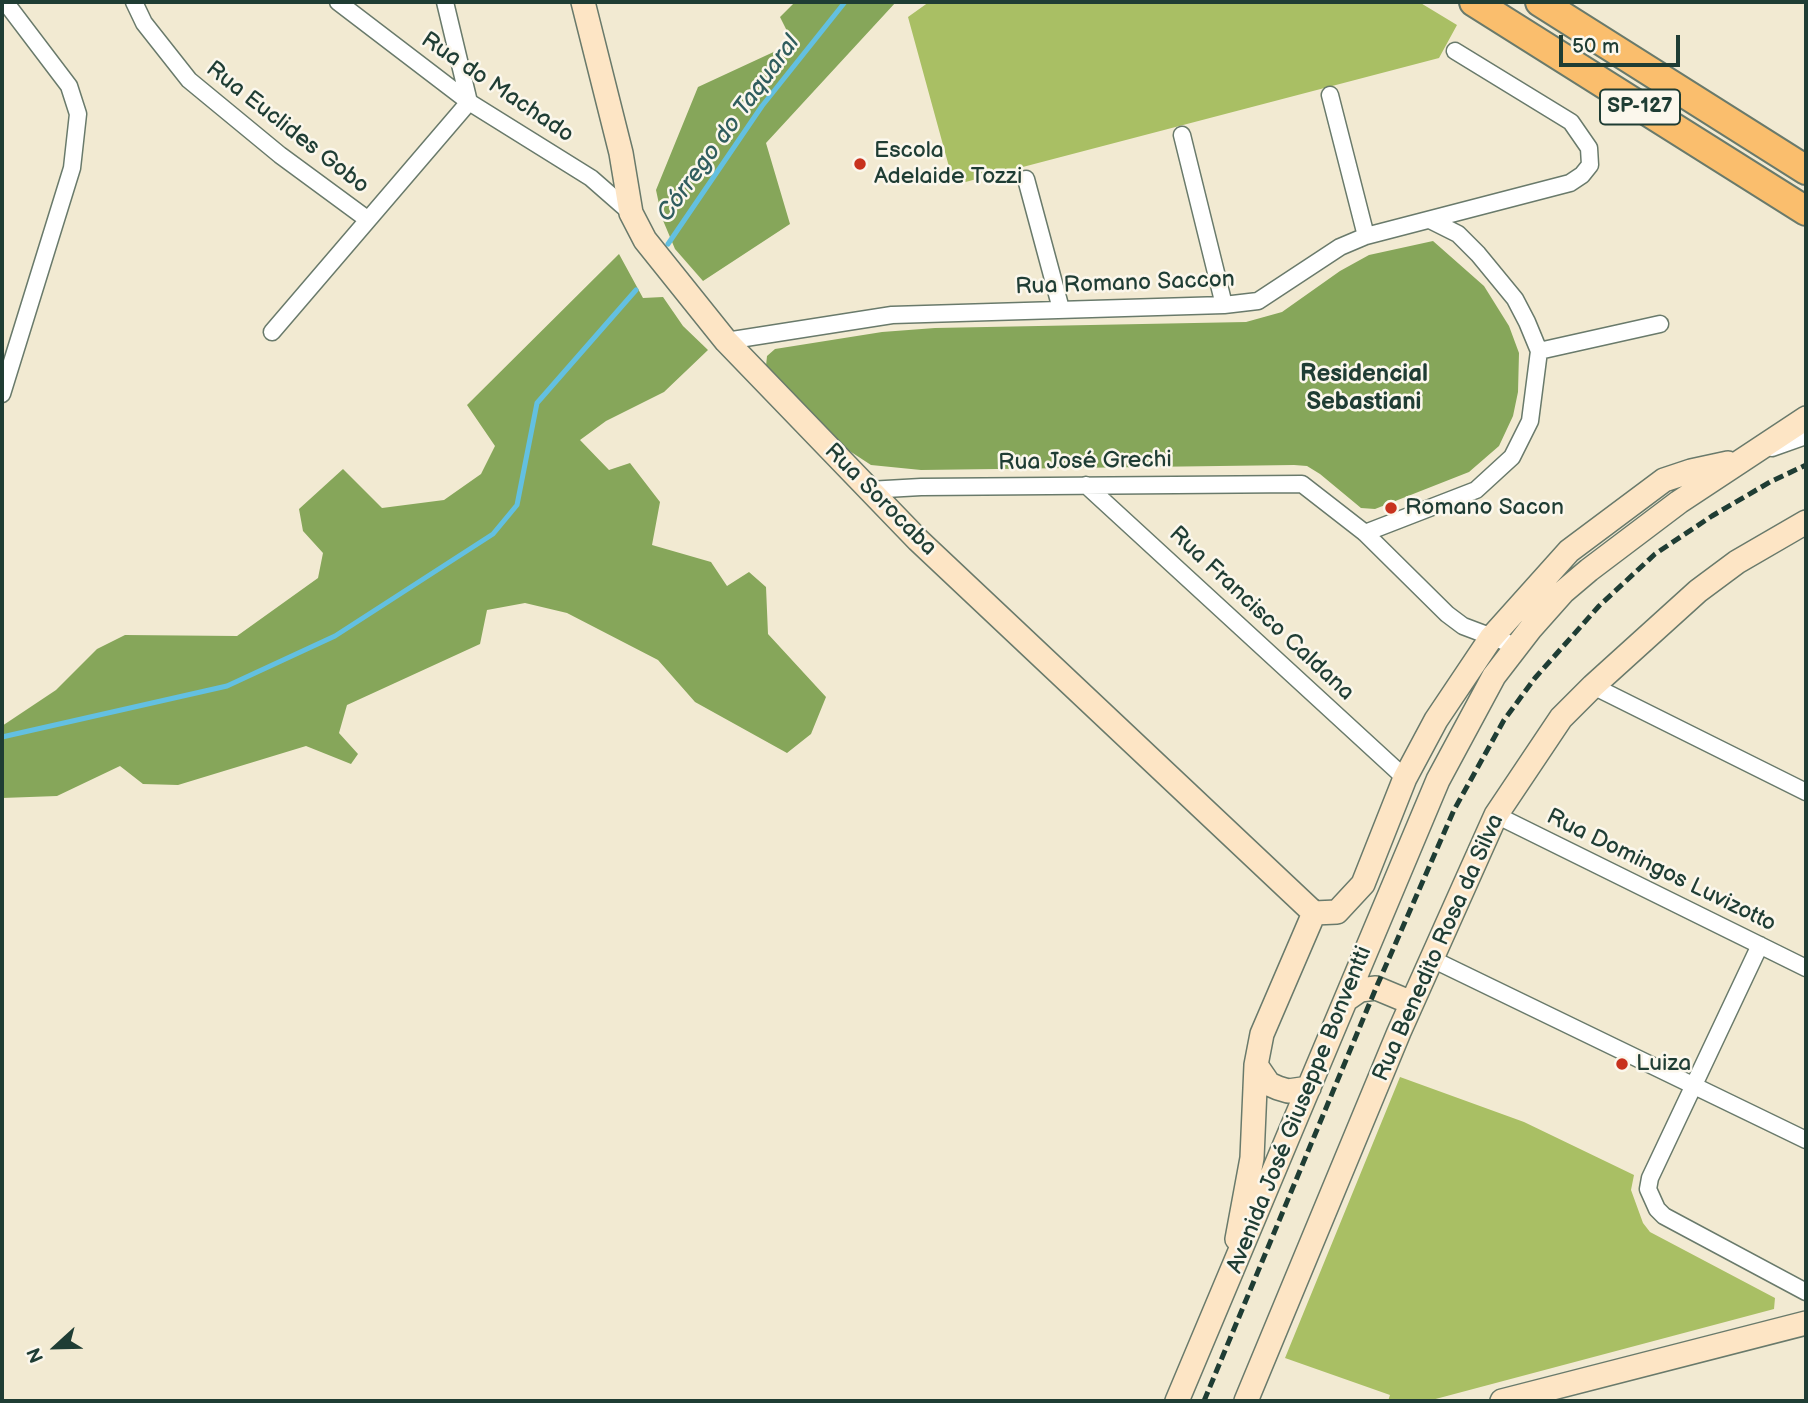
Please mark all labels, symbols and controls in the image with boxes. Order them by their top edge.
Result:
scale bar [1563,21,1684,65]
street label: Rua do Machado [416,27,578,149]
water label: Córrego do Taquaral [652,30,806,228]
text: 50 m [1572,34,1619,59]
street label: Rua Euclides Gobo [200,56,374,200]
road number: SP-127 [1600,90,1680,124]
place label: Escola Adelaide Tozzi [874,137,1022,191]
marker: Escola Adelaide Tozzi [852,156,868,172]
street label: Rua Romano Saccon [1015,266,1235,302]
district label: Residencial Sebastiani [1300,361,1428,417]
street label: Rua Sorocaba [818,438,942,562]
street label: Rua José Grechi [998,447,1172,477]
place label: Romano Sacon [1405,494,1564,522]
marker: Romano Sacon [1383,500,1399,516]
street label: Rua Francisco Caldana [1163,521,1359,707]
street label: Rua Domingos Luvizotto [1542,803,1780,939]
street label: Rua Benedito Rosa da Silva [1368,810,1510,1086]
street label: Avenida José Giuseppe Bonventti [1222,942,1378,1278]
place label: Luiza [1636,1050,1691,1078]
marker: Luiza [1614,1056,1630,1072]
north arrow [21,1312,91,1382]
text: N [23,1344,49,1366]

